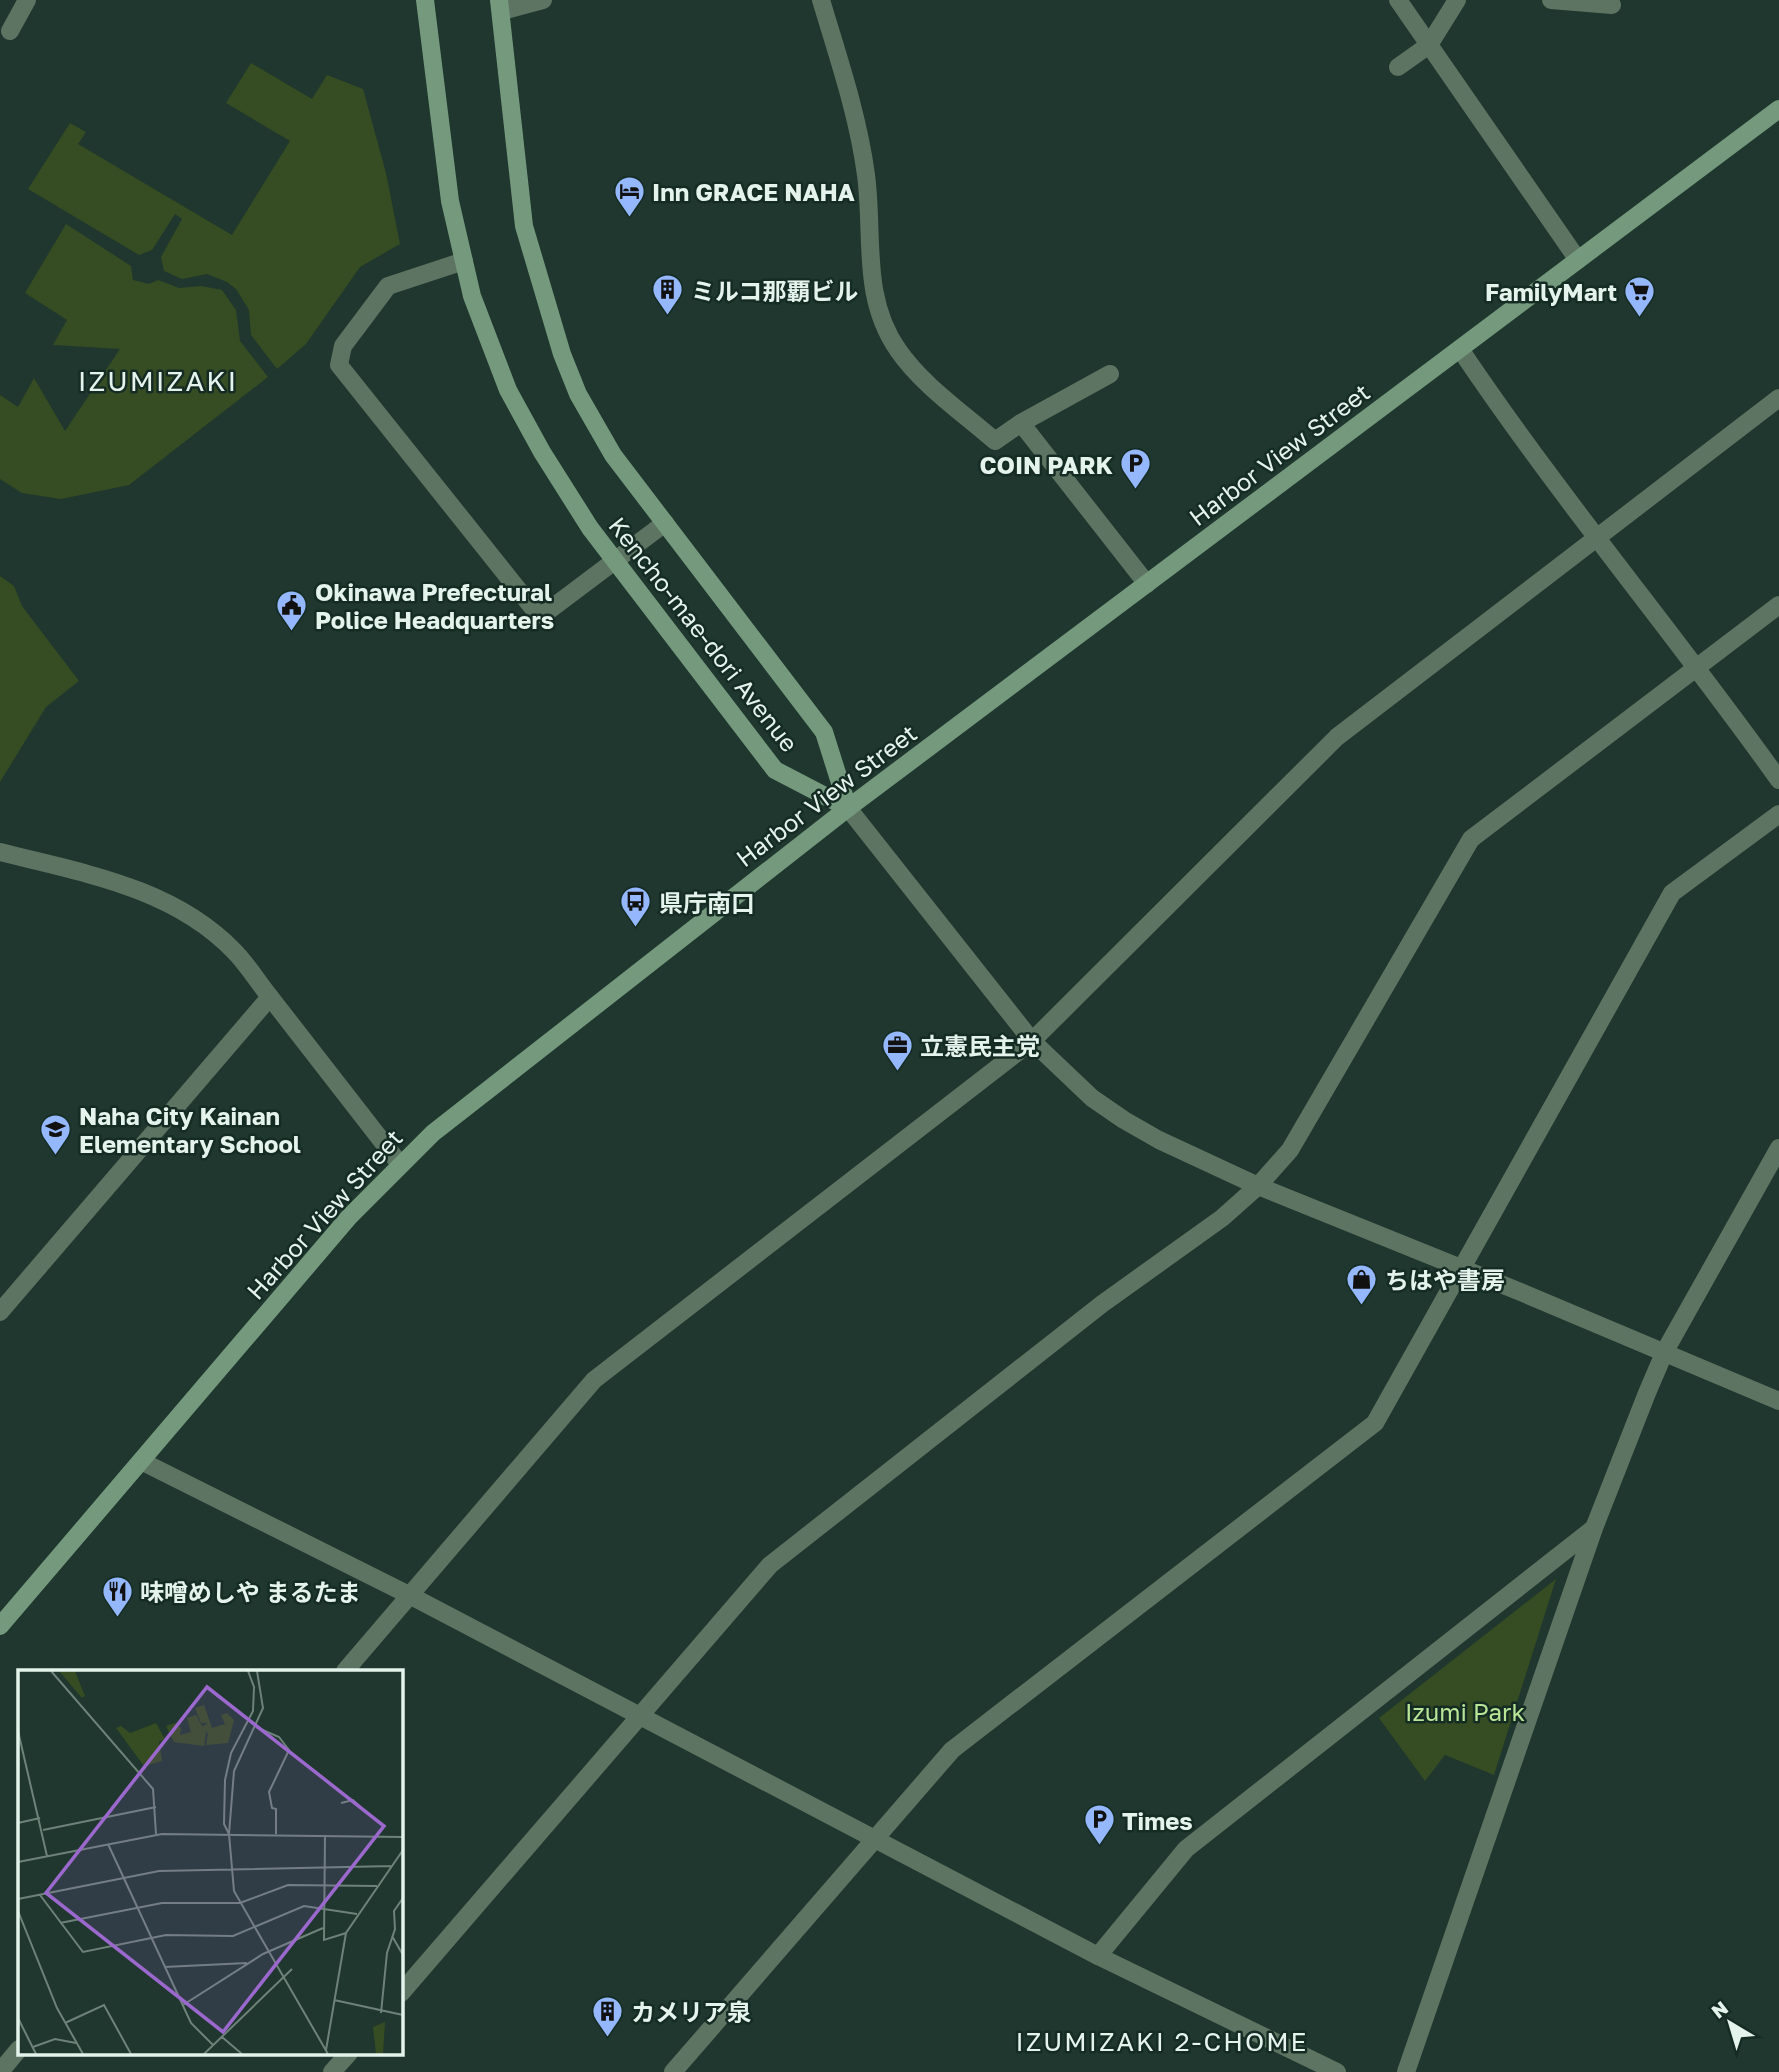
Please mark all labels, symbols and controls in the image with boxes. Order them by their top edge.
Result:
hotel icon: Inn GRACE NAHA [612,174,646,218]
place label: Inn GRACE NAHA [652,177,855,206]
building icon: ミルコ那覇ビル [651,273,685,317]
supermarket icon: FamilyMart [1623,274,1657,318]
place label: ミルコ那覇ビル [691,276,859,305]
place label: FamilyMart [1485,277,1617,306]
district label: IZUMIZAKI [78,364,238,397]
street label: Harbor View Street [1183,377,1375,531]
parking icon: COIN PARK [1119,447,1153,491]
place label: COIN PARK [979,450,1114,479]
street label: Kencho-mae-dori Avenue [603,511,805,757]
place label: Okinawa Prefectural Police Headquarters [315,577,554,634]
public building icon: Okinawa Prefectural Police Headquarters [275,588,309,632]
street label: Harbor View Street [730,718,922,872]
bus stop icon: 県庁南口 [619,885,653,929]
place label: 県庁南口 [659,888,755,917]
office icon: 立憲民主党 [880,1028,914,1072]
place label: 立憲民主党 [920,1031,1040,1060]
place label: Naha City Kainan Elementary School [79,1101,301,1158]
school or university icon: Naha City Kainan Elementary School [39,1112,73,1156]
street label: Harbor View Street [240,1123,408,1305]
shop icon: ちはや書房 [1345,1262,1379,1306]
place label: ちはや書房 [1385,1265,1505,1294]
restaurant icon: 味噌めしや まるたま [100,1574,134,1618]
place label: 味噌めしや まるたま [140,1577,361,1606]
inset map [18,1670,402,2054]
park label: Izumi Park [1405,1697,1525,1726]
parking icon: Times [1082,1803,1116,1847]
place label: Times [1122,1806,1193,1835]
north arrow [1695,1988,1765,2058]
building icon: カメリア泉 [591,1994,625,2038]
text: N [1706,1996,1732,2023]
place label: カメリア泉 [631,1997,751,2026]
district label: IZUMIZAKI 2-CHOME [1016,2026,1308,2057]

